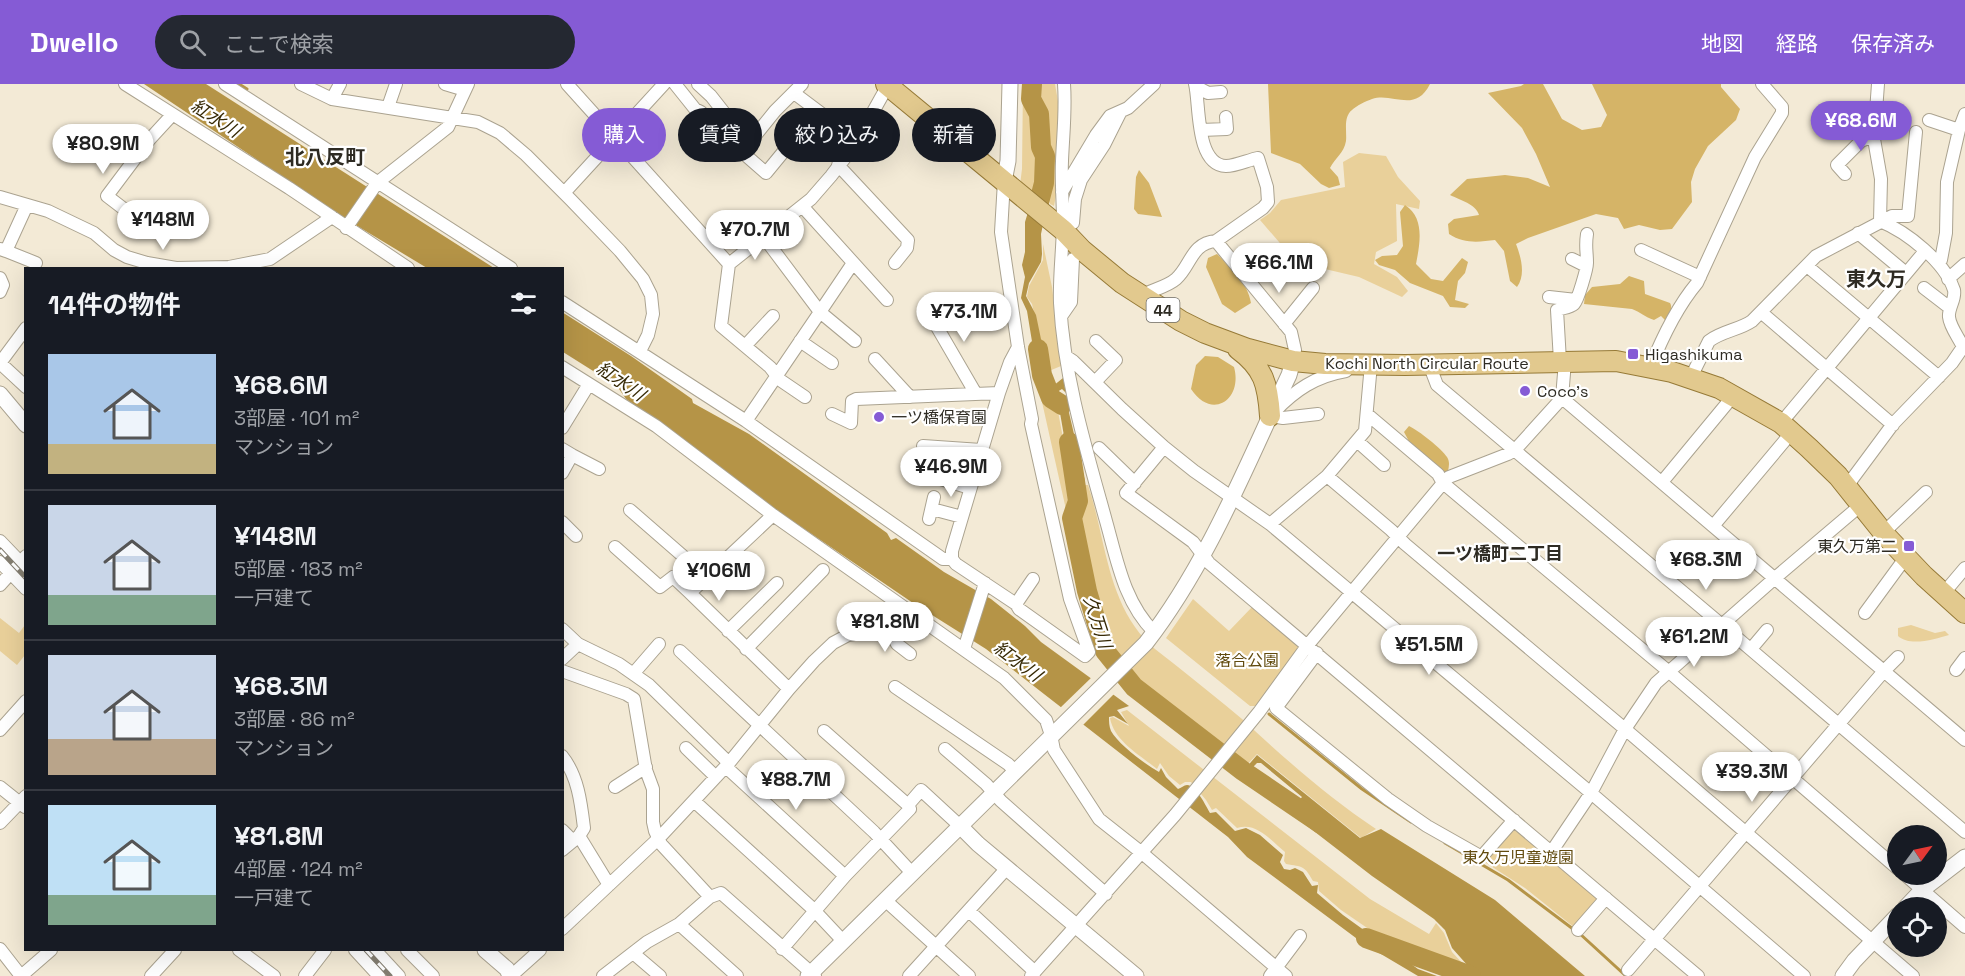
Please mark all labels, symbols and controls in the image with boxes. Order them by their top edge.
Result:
search box [155,15,575,69]
text: Dwello [30,24,119,60]
icon: search [176,26,209,59]
text: ここで検索 [224,30,334,58]
text: 地図 [1701,30,1743,57]
text: 経路 [1776,30,1818,57]
text: 保存済み [1851,30,1935,57]
water label: 紅水川 [187,94,247,143]
pin: ¥68.6M [1812,101,1910,152]
text: ¥68.6M [1825,107,1897,133]
chip: 購入 [582,108,666,162]
chip: 賃貸 [678,108,762,162]
chip: 絞り込み [774,108,900,162]
chip: 新着 [912,108,996,162]
pin: ¥80.9M [54,124,152,175]
text: ¥80.9M [66,130,140,156]
district label: 北八反町 [285,144,365,170]
pin: ¥148M [121,200,205,251]
text: ¥148M [131,206,195,232]
pin: ¥70.7M [706,210,804,261]
text: ¥70.7M [720,216,790,242]
pin: ¥66.1M [1230,243,1328,294]
text: ¥66.1M [1245,249,1313,275]
district label: 東久万 [1846,266,1906,292]
icon: filters [507,287,540,320]
text: 14件の物件 [48,288,180,322]
pin: ¥73.1M [915,292,1013,343]
text: ¥73.1M [930,298,998,324]
road number: 44 [1146,298,1180,322]
place label: Higashikuma [1645,344,1742,365]
marker: Higashikuma [1626,347,1640,361]
street label: Kochi North Circular Route [1325,353,1529,374]
water label: 紅水川 [592,356,651,407]
text: ¥68.6M [234,368,328,402]
icon: home [96,378,168,450]
place label: Coco's [1537,381,1589,402]
marker: Coco's [1518,384,1532,398]
text: 3部屋 · 101 m² [234,405,359,431]
place label: 一ツ橋保育園 [891,407,987,428]
marker: 一ツ橋保育園 [872,410,886,424]
text: マンション [234,434,334,460]
pin: ¥46.9M [902,447,1000,498]
text: ¥46.9M [914,453,988,479]
text: ¥148M [234,519,317,553]
icon: home [96,529,168,601]
place label: 東久万第二 [1817,536,1897,557]
marker: 東久万第二 [1902,539,1916,553]
pin: ¥68.3M [1657,540,1755,591]
district label: 一ツ橋町二丁目 [1437,542,1563,565]
text: ¥68.3M [1670,546,1742,572]
pin: ¥106M [677,551,761,602]
text: 5部屋 · 183 m² [234,556,363,582]
text: ¥106M [687,557,751,583]
text: 一戸建て [234,585,314,611]
water label: 久万川 [1079,593,1118,653]
pin: ¥81.8M [836,602,934,653]
text: ¥81.8M [850,608,920,634]
pin: ¥61.2M [1645,617,1743,668]
text: ¥61.2M [1659,623,1729,649]
pin: ¥51.5M [1380,625,1478,676]
text: ¥51.5M [1395,631,1463,657]
water label: 紅水川 [990,636,1048,688]
park label: 落合公園 [1215,650,1279,671]
text: ¥68.3M [234,669,328,703]
icon: home [96,679,168,751]
text: 3部屋 · 86 m² [234,706,354,732]
text: マンション [234,735,334,761]
pin: ¥39.3M [1703,752,1801,803]
text: ¥39.3M [1716,758,1788,784]
pin: ¥88.7M [747,760,845,811]
text: ¥88.7M [761,766,831,792]
text: ¥81.8M [234,819,324,853]
north arrow [1887,825,1947,885]
map controls [1887,825,1947,957]
icon: home [96,829,168,901]
park label: 東久万児童遊園 [1462,847,1574,868]
text: 4部屋 · 124 m² [234,856,363,882]
text: 一戸建て [234,885,314,911]
button: locate [1887,897,1947,957]

